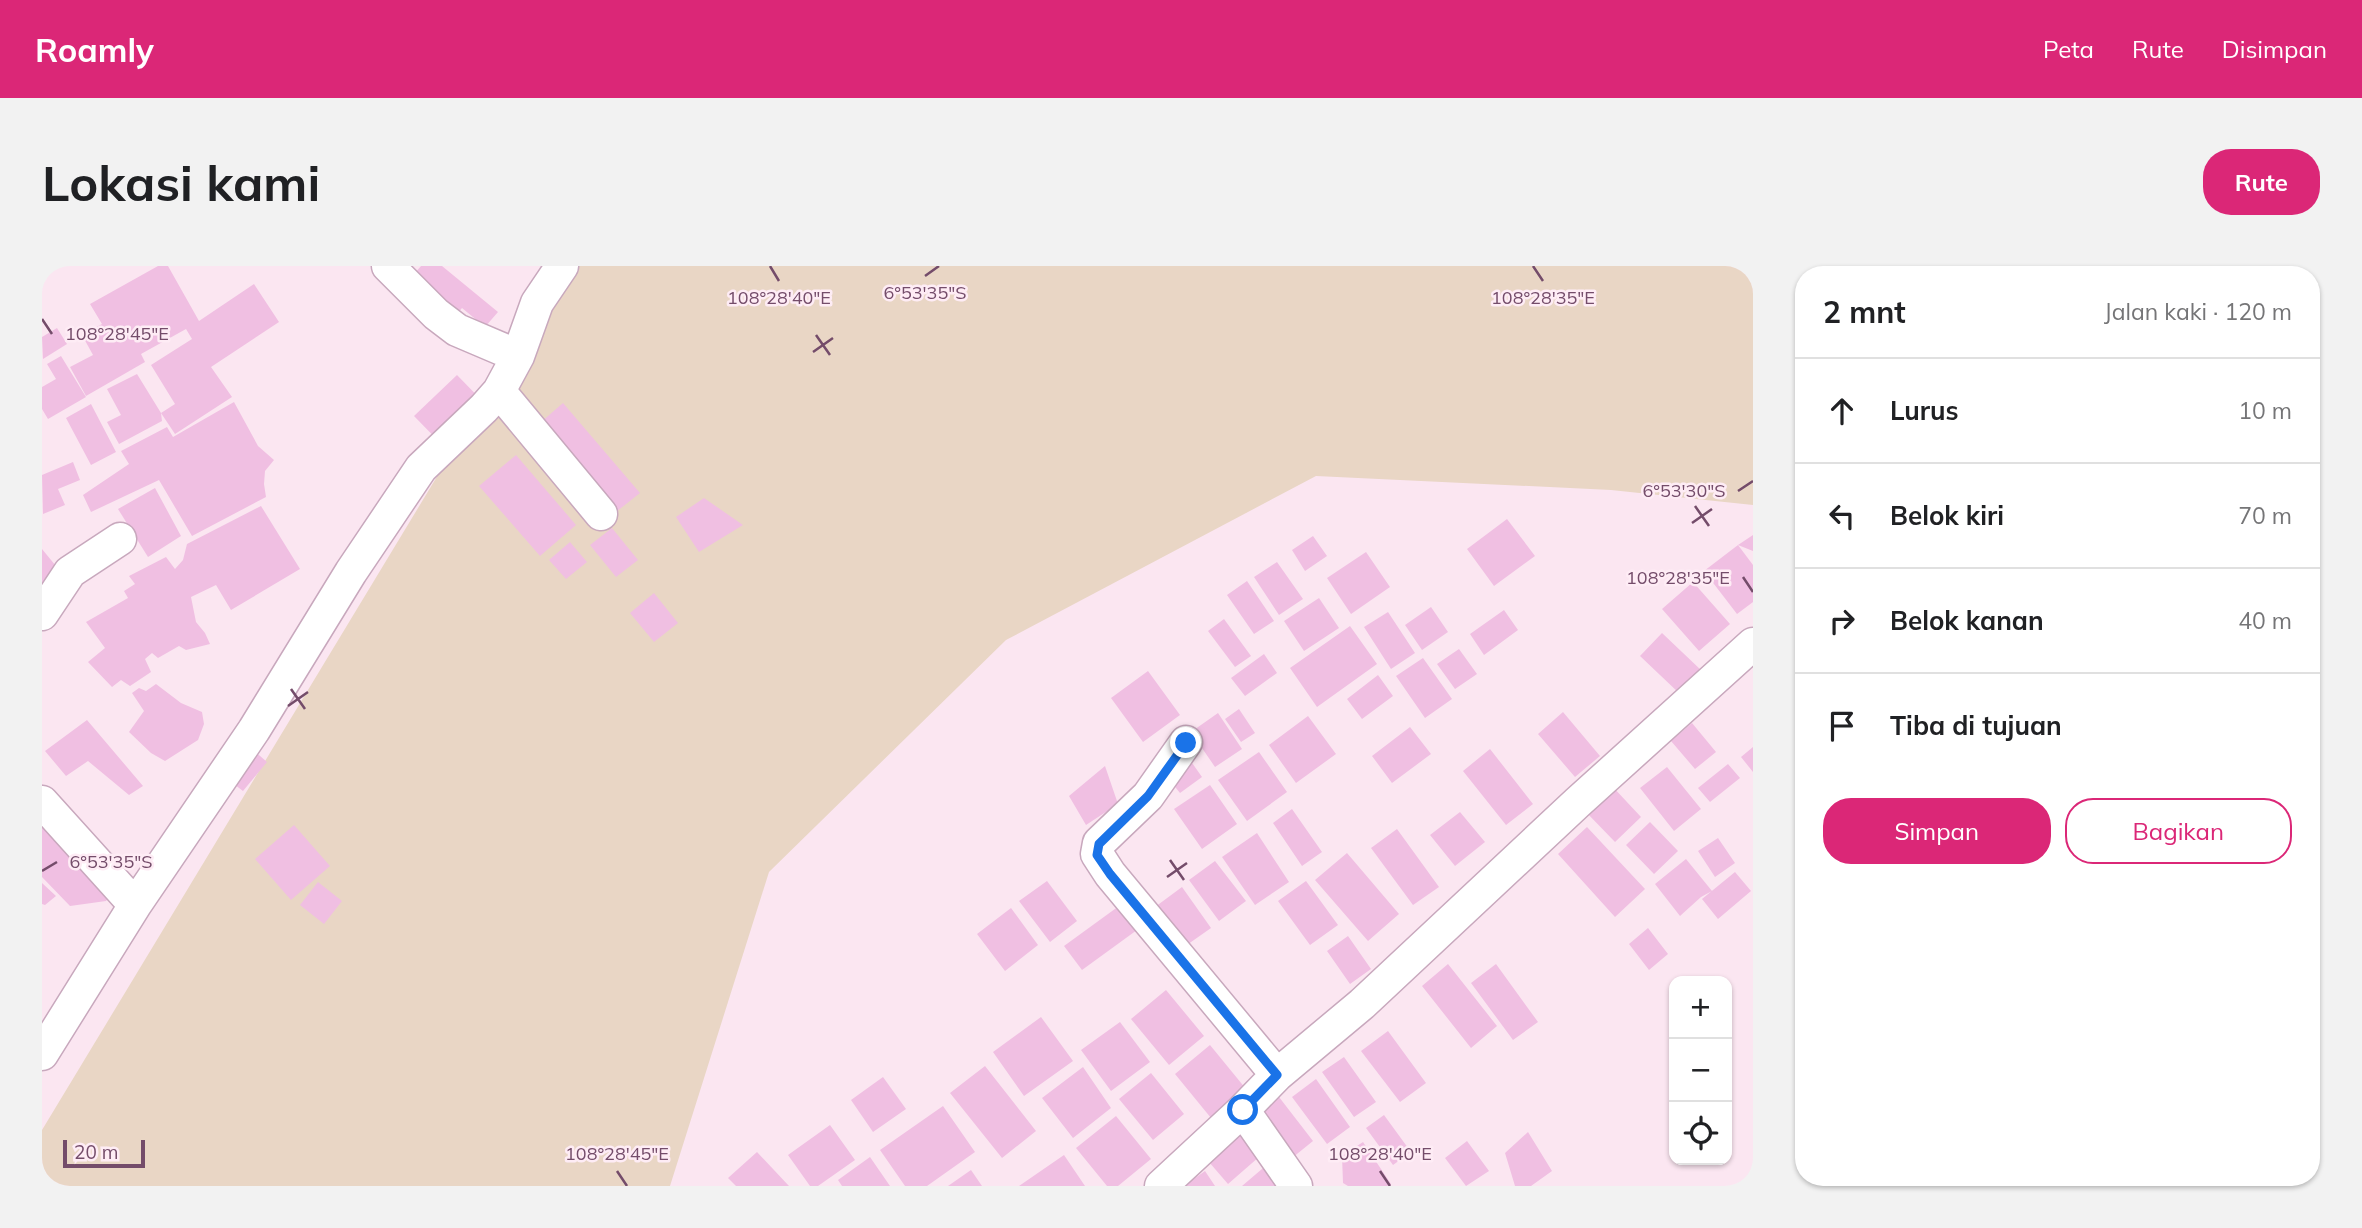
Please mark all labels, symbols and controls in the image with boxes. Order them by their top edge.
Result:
text: Roamly [35,29,154,70]
text: Peta [2043,34,2094,64]
text: Rute [2132,34,2184,64]
text: Disimpan [2222,34,2327,64]
button: Rute [2203,149,2320,215]
text: Lokasi kami [42,152,320,213]
text: 6°53'35"S [884,281,966,304]
text: 108°28'40"E [727,286,831,309]
text: 108°28'35"E [1491,286,1595,309]
text: 2 mnt [1823,293,1906,331]
text: Jalan kaki · 120 m [2104,297,2292,326]
text: 108°28'45"E [65,322,169,345]
icon: ahead [1823,392,1861,430]
text: Lurus [1890,394,1959,427]
text: 10 m [2238,396,2292,425]
text: 6°53'30"S [1643,479,1725,502]
icon: left [1823,497,1861,535]
text: Belok kiri [1890,499,2004,532]
text: 70 m [2238,501,2292,530]
text: 108°28'35"E [1626,566,1730,589]
icon: right [1823,602,1861,640]
text: Belok kanan [1890,604,2044,637]
text: 40 m [2238,606,2292,635]
icon: arrive [1823,707,1861,745]
text: Tiba di tujuan [1890,709,2062,742]
route end [1170,727,1201,758]
button: Simpan [1823,798,2051,864]
button: Bagikan [2065,798,2292,864]
text: 6°53'35"S [70,850,152,873]
map controls [1669,976,1732,1165]
button: + [1669,976,1732,1039]
button: − [1669,1039,1732,1102]
route start [1227,1094,1258,1125]
button: locate [1669,1102,1732,1165]
scale bar [63,1137,145,1169]
text: 20 m [74,1140,118,1164]
text: 108°28'45"E [565,1142,669,1165]
text: 108°28'40"E [1328,1142,1432,1165]

